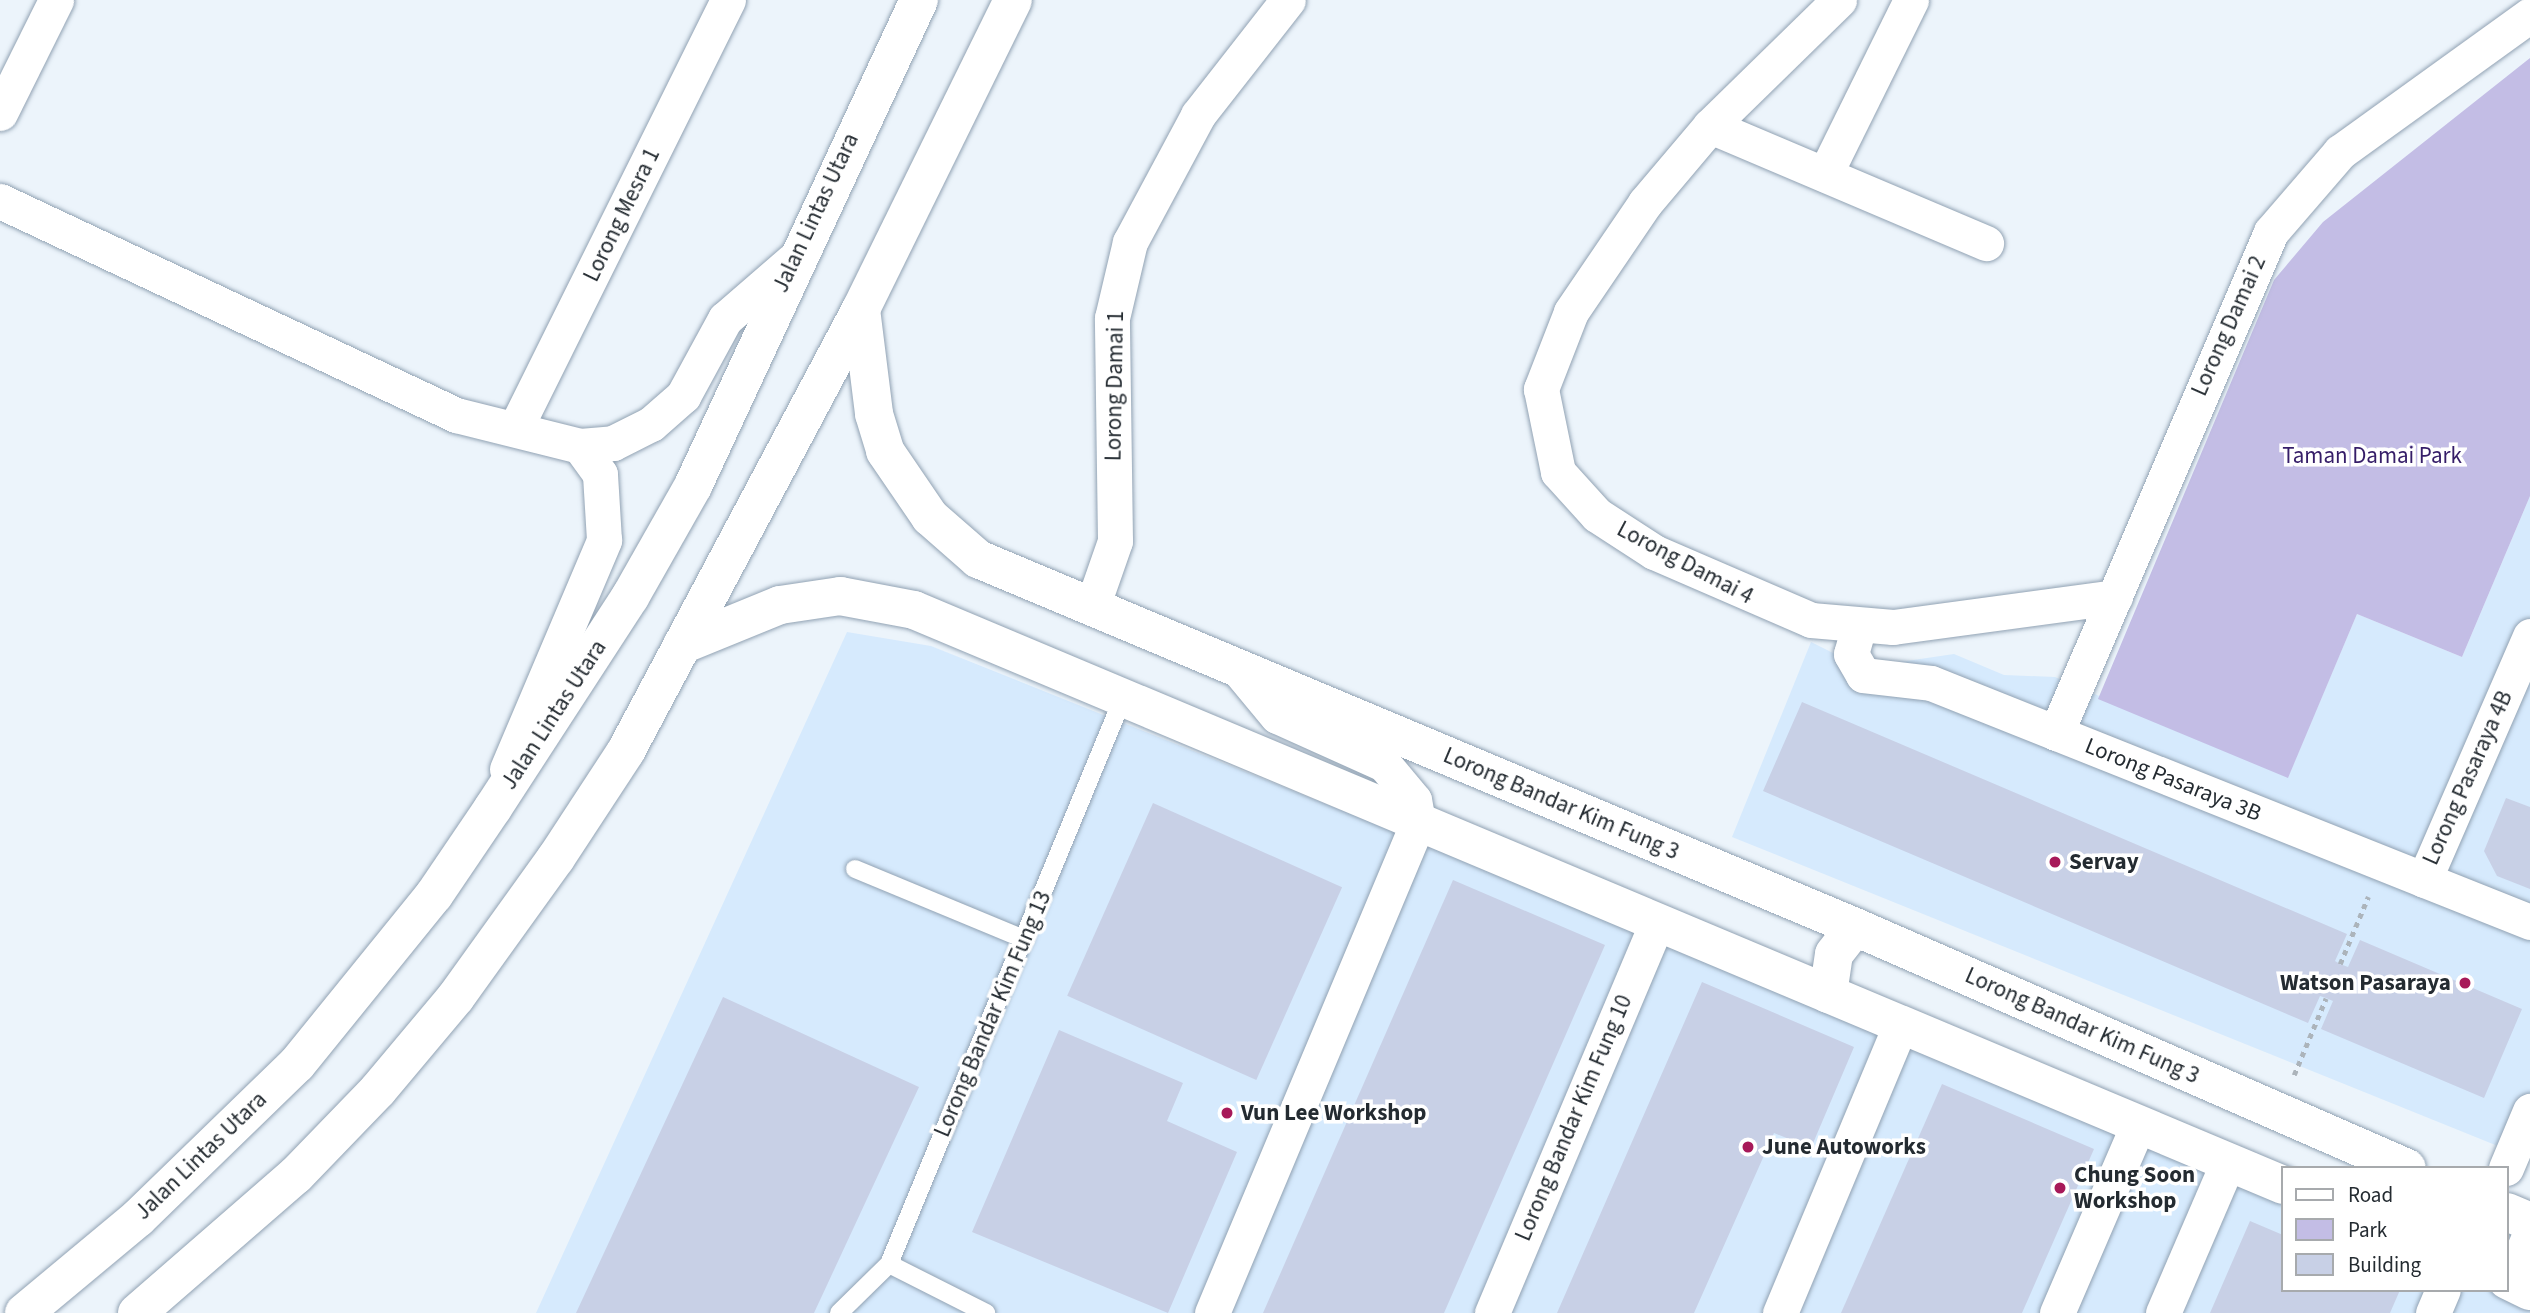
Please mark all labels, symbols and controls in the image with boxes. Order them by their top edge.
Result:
street label: Jalan Lintas Utara [767,129,865,297]
street label: Lorong Mesra 1 [578,144,666,286]
street label: Lorong Damai 2 [2186,252,2272,400]
street label: Lorong Damai 1 [1100,311,1130,461]
park label: Taman Damai Park [2282,442,2462,470]
street label: Lorong Damai 4 [1612,516,1758,610]
street label: Jalan Lintas Utara [495,635,613,795]
street label: Lorong Pasaraya 4B [2417,687,2519,869]
street label: Lorong Pasaraya 3B [2081,732,2265,828]
street label: Lorong Bandar Kim Fung 3 [1439,742,1683,866]
place label: Servay [2069,848,2139,876]
marker: Servay [2047,854,2063,870]
street label: Lorong Bandar Kim Fung 13 [929,887,1057,1141]
street label: Lorong Bandar Kim Fung 3 [1961,962,2203,1090]
place label: Watson Pasaraya [2280,969,2451,997]
marker: Watson Pasaraya [2457,975,2473,991]
street label: Lorong Bandar Kim Fung 10 [1510,991,1638,1245]
street label: Jalan Lintas Utara [129,1086,273,1226]
place label: Vun Lee Workshop [1241,1099,1426,1127]
marker: Vun Lee Workshop [1219,1105,1235,1121]
place label: June Autoworks [1762,1133,1926,1161]
marker: June Autoworks [1740,1139,1756,1155]
place label: Chung Soon Workshop [2074,1161,2195,1215]
legend [2282,1166,2509,1292]
marker: Chung Soon Workshop [2052,1180,2068,1196]
text: Road [2348,1180,2393,1210]
text: Park [2348,1215,2387,1245]
text: Building [2348,1250,2421,1280]

